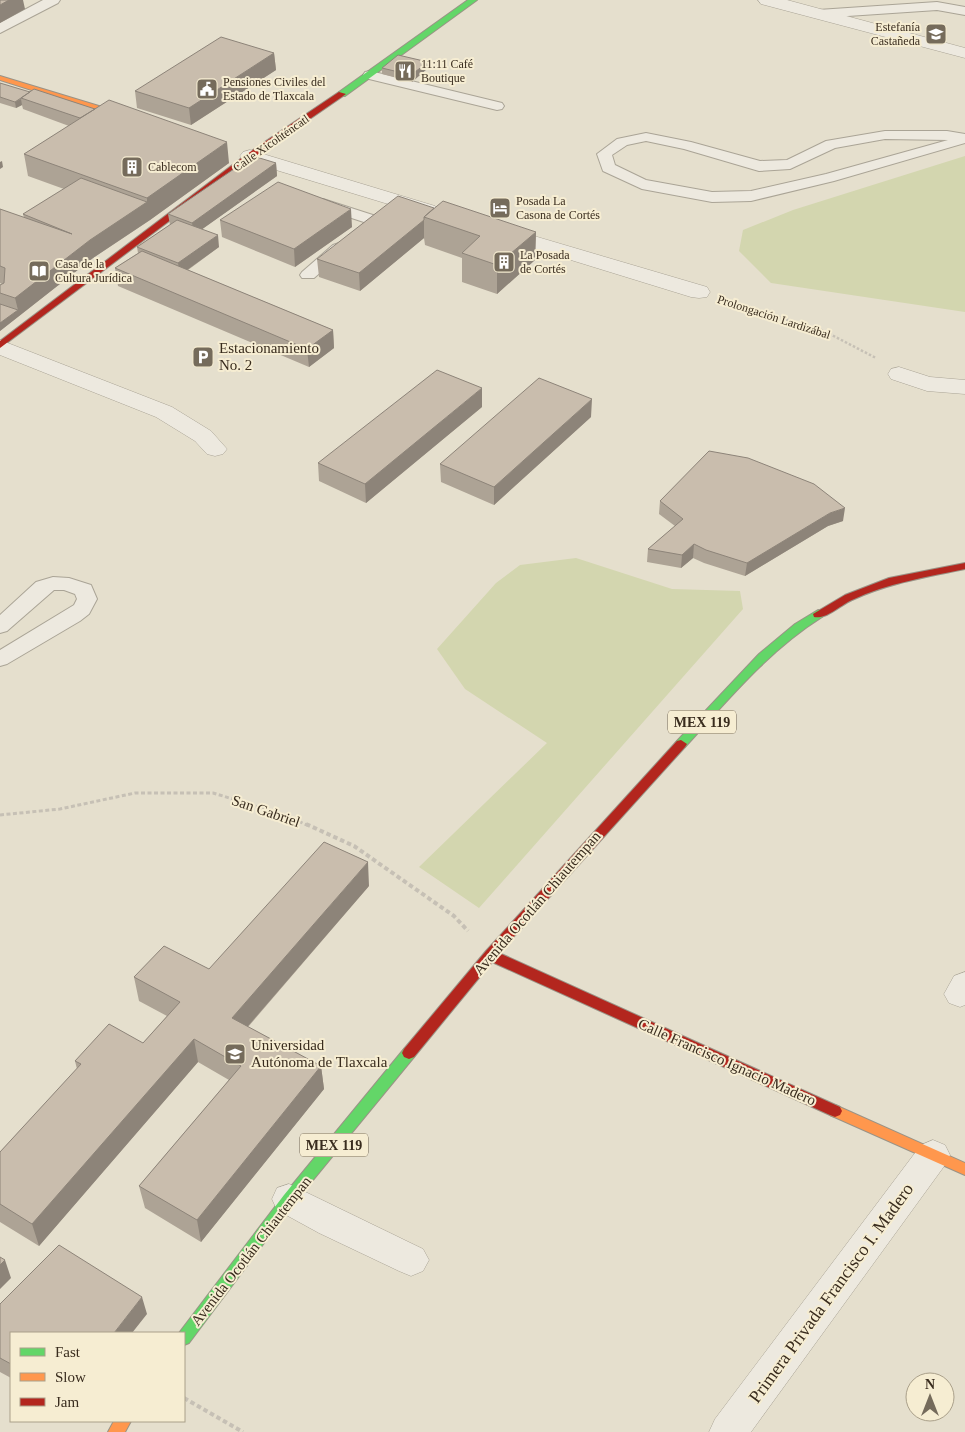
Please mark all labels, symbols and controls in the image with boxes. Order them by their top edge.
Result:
place label: Estefanía Castañeda [871,20,921,48]
school or university icon: Estefanía Castañeda [924,22,948,46]
place label: 11:11 Café Boutique [421,57,473,85]
restaurant icon: 11:11 Café Boutique [393,59,417,83]
place label: Pensiones Civiles del Estado de Tlaxcala [223,75,326,103]
public building icon: Pensiones Civiles del Estado de Tlaxcala [195,77,219,101]
street label: Calle Xicohténcatl [230,111,312,174]
building icon: Cablecom [120,155,144,179]
place label: Cablecom [148,160,197,174]
place label: Posada La Casona de Cortés [516,194,600,222]
hotel icon: Posada La Casona de Cortés [488,196,512,220]
place label: La Posada de Cortés [520,248,570,276]
building icon: La Posada de Cortés [492,250,516,274]
place label: Casa de la Cultura Jurídica [55,257,133,285]
library icon: Casa de la Cultura Jurídica [27,259,51,283]
street label: Prolongación Lardizábal [716,292,833,342]
place label: Estacionamiento No. 2 [219,340,319,373]
parking icon: Estacionamiento No. 2 [191,345,215,369]
road number: MEX 119 [668,710,736,734]
street label: San Gabriel [230,792,302,830]
street label: Avenida Ocotlán Chiautempan [470,828,604,978]
street label: Calle Francisco Ignacio Madero [636,1015,818,1109]
place label: Universidad Autónoma de Tlaxcala [251,1037,388,1070]
school or university icon: Universidad Autónoma de Tlaxcala [223,1042,247,1066]
road number: MEX 119 [300,1134,368,1156]
street label: Avenida Ocotlán Chiautempan [188,1173,314,1329]
street label: Primera Privada Francisco I. Madero [745,1179,917,1407]
legend [10,1332,185,1422]
text: Fast [55,1344,81,1360]
text: Slow [55,1369,86,1385]
north arrow [905,1372,955,1422]
text: N [925,1377,935,1392]
text: Jam [55,1394,79,1410]

